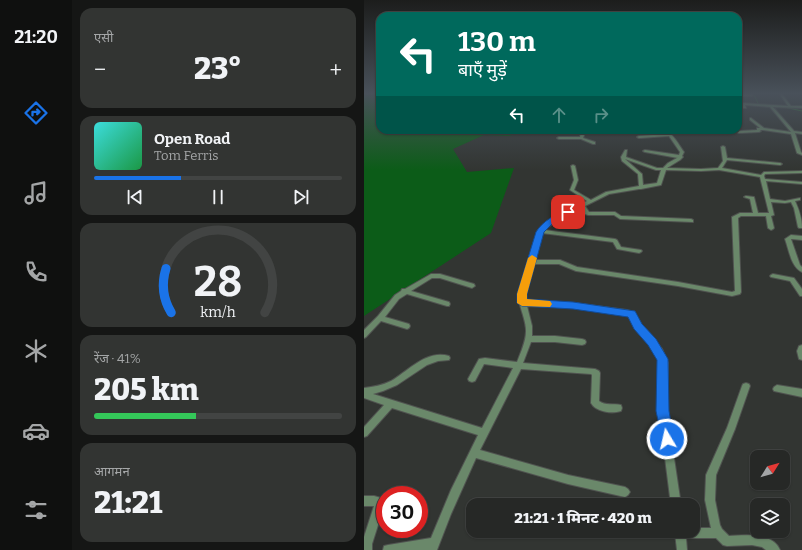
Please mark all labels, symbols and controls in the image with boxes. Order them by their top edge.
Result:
text: 130 m [458,25,536,58]
text: 21:20 [14,26,58,48]
icon: left [392,28,444,80]
text: एसी [94,30,113,45]
text: 23° [194,51,242,87]
text: − [94,56,106,83]
text: + [329,56,342,83]
text: बाएँ मुड़ें [458,59,507,81]
icon: directions [22,99,50,127]
icon: left [506,104,528,126]
icon: ahead [548,104,570,126]
icon: right [590,104,612,126]
text: Open Road [154,130,230,148]
text: Tom Ferris [154,148,218,163]
icon: music [22,179,50,207]
icon: previous [124,186,146,208]
icon: pause [207,186,229,208]
icon: next [290,186,312,208]
pin [551,195,585,229]
icon: arrive [557,201,579,223]
text: 28 [194,257,242,307]
icon: phone [22,258,50,286]
text: km/h [200,304,236,321]
icon: climate [22,337,50,365]
text: रेंज · 41% [94,351,141,366]
text: 205 km [94,372,198,408]
icon: car [22,417,50,445]
position arrow [646,418,688,460]
north arrow [750,450,790,490]
map controls [750,450,790,538]
text: आगमन [94,464,130,479]
text: 21:21 [94,485,162,521]
speed limit sign: 30 [376,486,428,538]
icon: filters [22,496,50,524]
button: layers [750,498,790,538]
text: 21:21 · 1 मिनट · 420 m [514,509,652,527]

